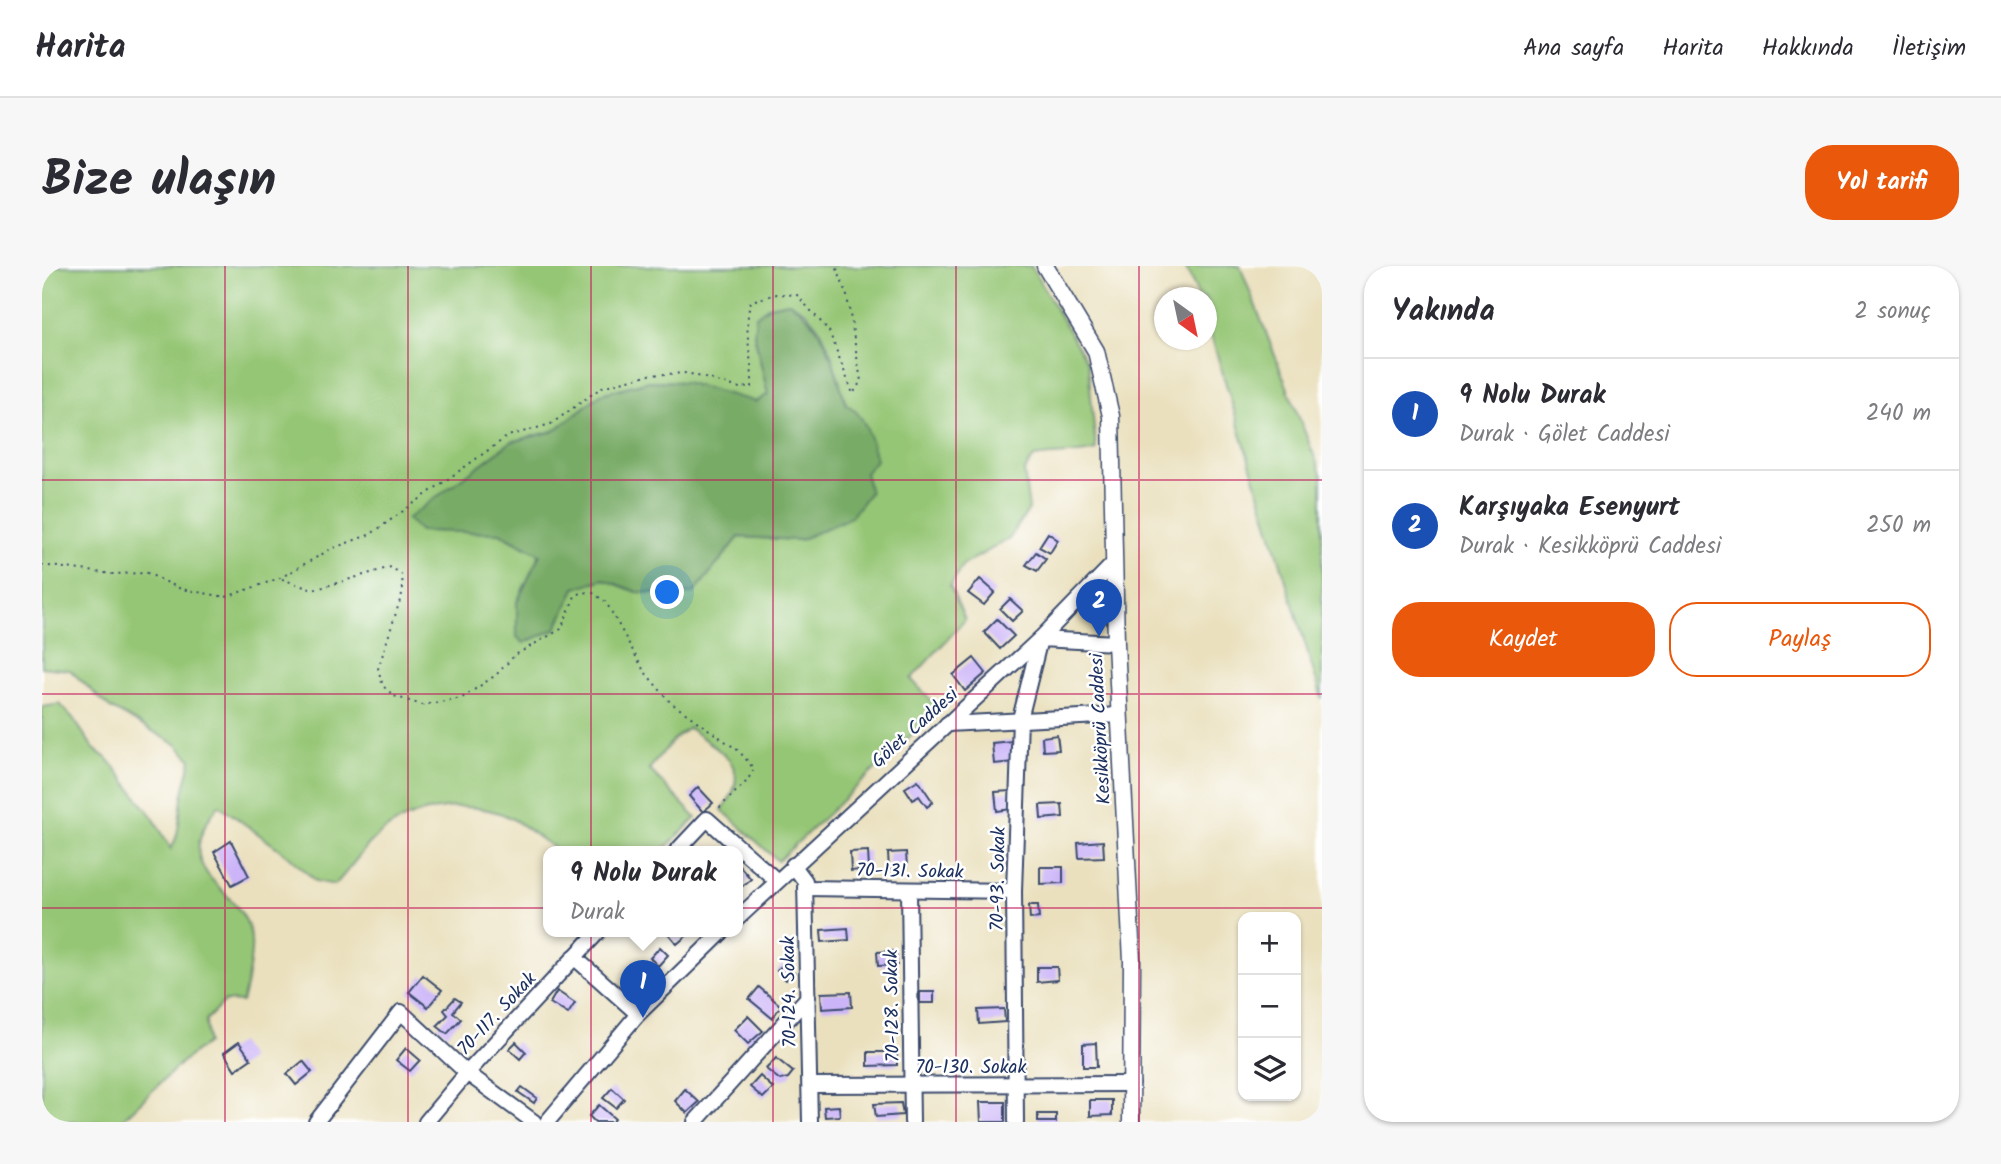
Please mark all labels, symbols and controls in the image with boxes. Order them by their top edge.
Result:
text: Harita [35,22,126,75]
text: Ana sayfa [1523,29,1624,68]
text: Harita [1662,29,1724,68]
text: Hakkında [1762,29,1854,68]
text: İletişim [1892,29,1966,68]
text: Bize ulaşın [42,143,276,221]
button: Yol tarifi [1805,145,1959,220]
north arrow [1154,287,1217,350]
text: Yakında [1392,288,1495,336]
text: 2 sonuç [1855,294,1931,330]
text: 9 Nolu Durak [1459,375,1605,417]
text: 1 [1412,396,1418,432]
text: 240 m [1866,396,1931,432]
text: Durak · Gölet Caddesi [1459,417,1670,453]
text: Karşıyaka Esenyurt [1459,487,1680,529]
text: 2 [1408,508,1422,544]
text: 250 m [1866,508,1931,544]
text: Durak · Kesikköprü Caddesi [1459,529,1721,565]
your location [650,575,684,609]
pin: 2 [1076,579,1122,637]
button: Kaydet [1392,602,1655,677]
button: Paylaş [1669,602,1931,677]
street label: Kesikköprü Caddesi [1082,651,1120,805]
street label: Gölet Caddesi [865,680,967,776]
street label: 70-93. Sokak [983,826,1015,932]
popup [543,846,743,937]
text: 9 Nolu Durak [570,853,716,895]
street label: 70-131. Sokak [856,856,964,888]
text: Durak [570,895,625,931]
map controls [1238,912,1301,1101]
button: + [1238,912,1301,975]
street label: 70-124. Sokak [774,936,806,1048]
street label: 70-128. Sokak [877,949,909,1063]
pin: 1 [620,960,666,1018]
street label: 70-117. Sokak [451,966,544,1063]
button: − [1238,975,1301,1038]
button: layers [1238,1038,1301,1101]
street label: 70-130. Sokak [916,1053,1027,1083]

